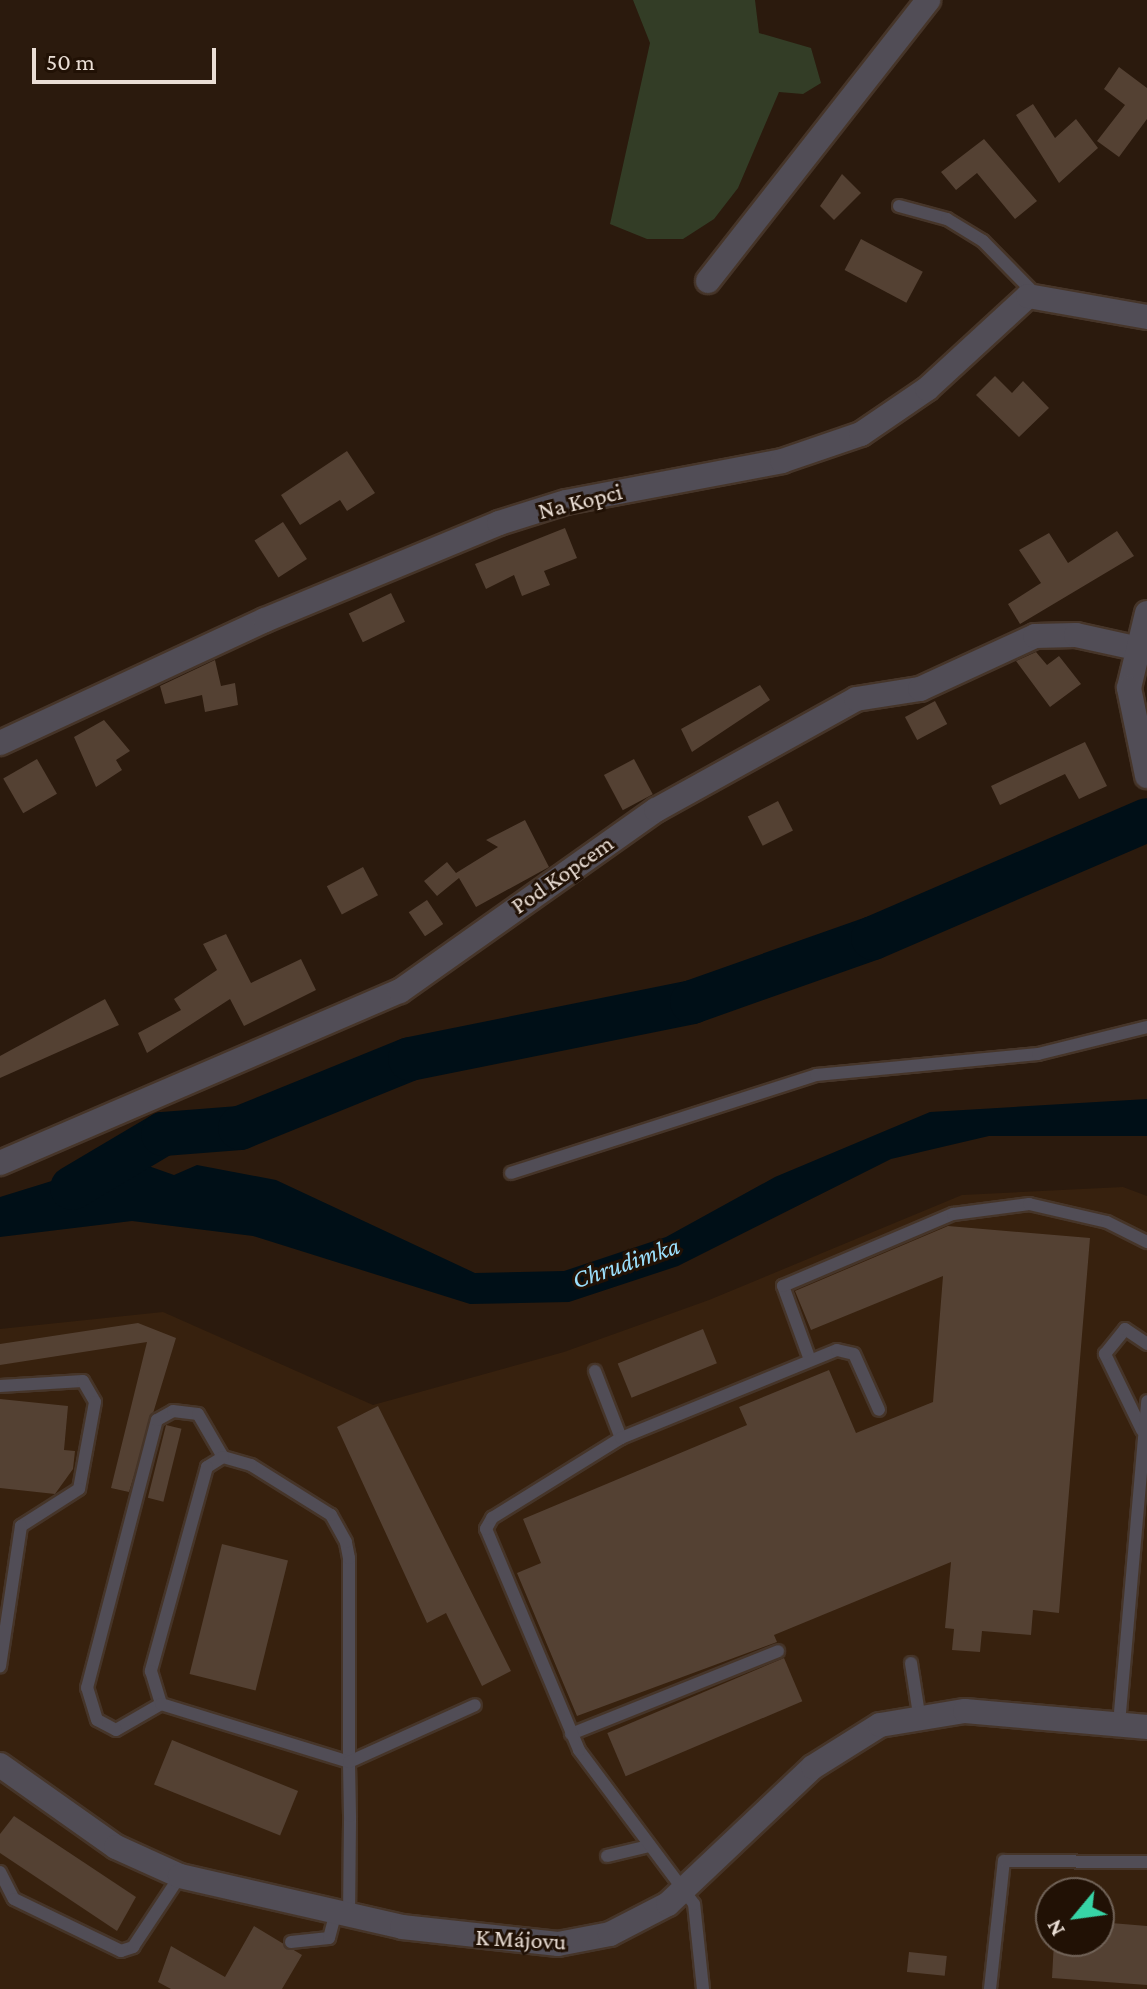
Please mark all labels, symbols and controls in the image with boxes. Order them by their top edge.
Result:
scale bar [36,32,220,82]
text: 50 m [46,48,95,75]
street label: Na Kopci [535,477,625,525]
street label: Pod Kopcem [505,828,619,920]
water label: Chrudimka [568,1230,684,1296]
north arrow [1035,1877,1115,1957]
text: N [1041,1915,1070,1941]
street label: K Májovu [475,1922,567,1956]

